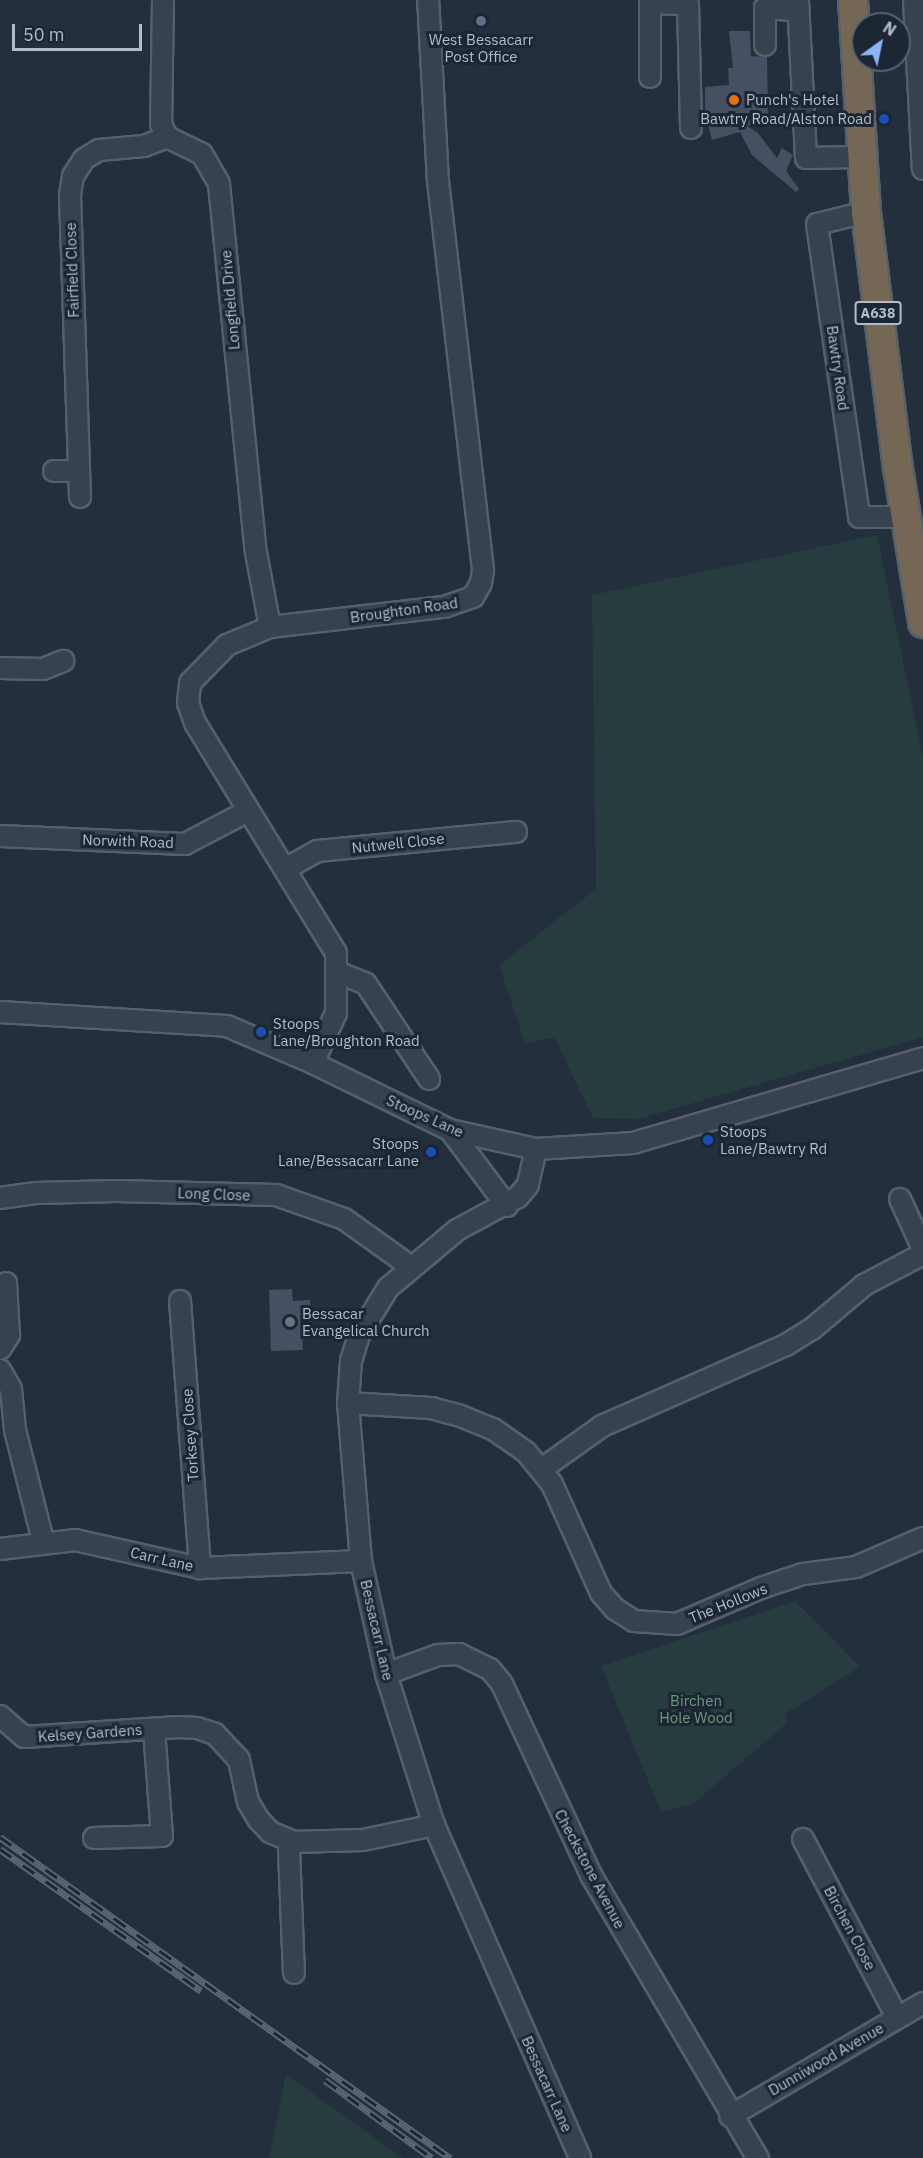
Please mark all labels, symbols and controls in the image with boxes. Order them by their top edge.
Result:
scale bar [15,12,146,50]
north arrow [851,12,911,72]
marker: West Bessacarr Post Office [474,14,488,28]
text: N [879,17,900,40]
text: 50 m [23,23,65,46]
place label: West Bessacarr Post Office [429,30,533,65]
place label: Punch's Hotel [746,91,839,109]
marker: Punch's Hotel [727,93,741,107]
place label: Bawtry Road/Alston Road [700,110,872,128]
marker: Bawtry Road/Alston Road [877,112,891,126]
street label: Fairfield Close [61,222,83,318]
street label: Longfield Drive [217,249,243,351]
road number: A638 [854,302,902,324]
street label: Bawtry Road [823,324,853,412]
street label: Broughton Road [349,594,459,626]
street label: Nutwell Close [351,829,445,857]
street label: Norwith Road [82,830,174,852]
place label: Stoops Lane/Broughton Road [273,1014,420,1049]
marker: Stoops Lane/Broughton Road [254,1025,268,1039]
street label: Stoops Lane [384,1091,466,1141]
place label: Stoops Lane/Bawtry Rd [720,1122,827,1157]
marker: Stoops Lane/Bawtry Rd [701,1133,715,1147]
place label: Stoops Lane/Bessacarr Lane [278,1134,419,1169]
marker: Stoops Lane/Bessacarr Lane [424,1145,438,1159]
street label: Long Close [177,1184,251,1204]
place label: Bessacar Evangelical Church [302,1304,429,1339]
marker: Bessacar Evangelical Church [283,1315,297,1329]
street label: Torksey Close [178,1388,202,1482]
street label: Carr Lane [129,1543,195,1575]
street label: Bessacarr Lane [357,1578,397,1682]
street label: The Hollows [686,1579,770,1627]
park label: Birchen Hole Wood [659,1691,733,1726]
street label: Kelsey Gardens [37,1720,143,1746]
street label: Checkstone Avenue [551,1806,629,1932]
street label: Birchen Close [820,1883,880,1973]
street label: Dunniwood Avenue [765,2019,887,2099]
street label: Bessacarr Lane [518,2033,576,2135]

